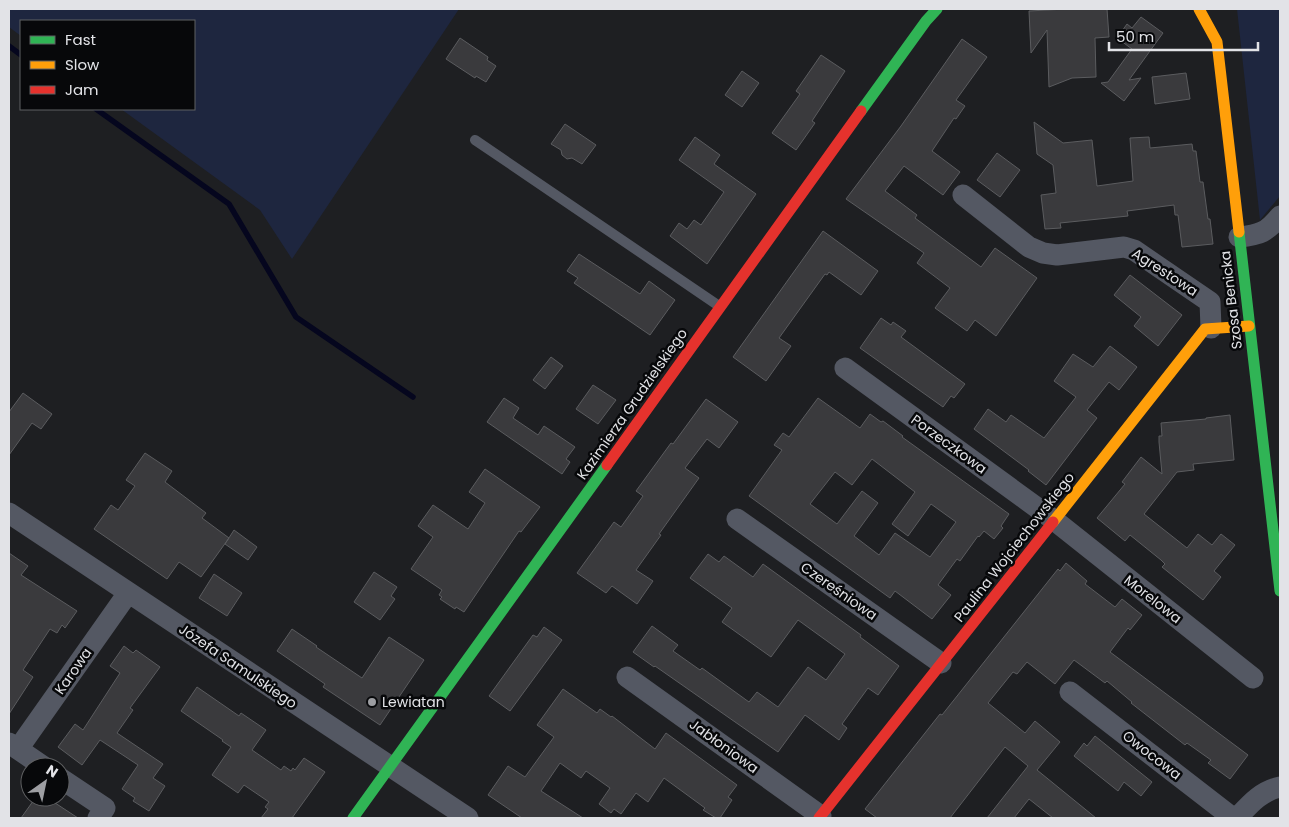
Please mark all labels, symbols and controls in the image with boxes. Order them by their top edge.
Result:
legend [20,20,195,110]
scale bar [1109,20,1258,52]
text: 50 m [1116,26,1154,47]
text: Fast [65,29,96,50]
text: Slow [65,54,100,75]
text: Jam [65,79,99,100]
street label: Agrestowa [1128,243,1202,301]
street label: Szosa Benicka [1215,250,1247,350]
street label: Kazimierza Grudzielskiego [572,324,692,484]
street label: Porzeczkowa [907,410,991,478]
street label: Paulina Wojciechowskiego [949,468,1079,626]
street label: Czereśniowa [797,557,881,625]
street label: Morelowa [1120,570,1186,628]
street label: Józefa Samulskiego [175,619,301,713]
street label: Karowa [50,644,96,698]
place label: Lewiatan [382,692,445,712]
marker: Lewiatan [366,696,378,708]
street label: Jabłoniowa [685,714,763,778]
street label: Owocowa [1118,726,1186,784]
north arrow [20,757,70,807]
text: N [42,760,62,782]

